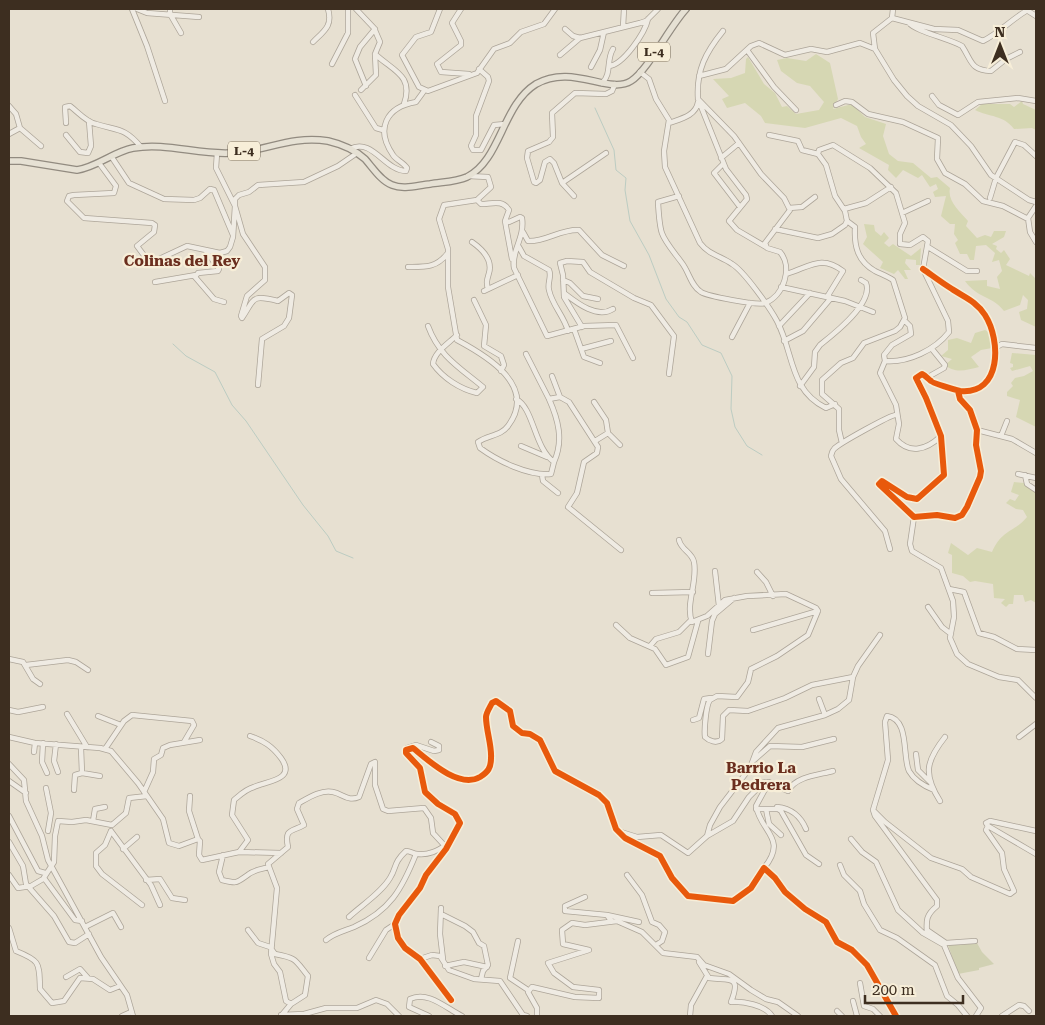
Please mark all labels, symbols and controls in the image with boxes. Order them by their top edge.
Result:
north arrow [975,20,1025,70]
text: N [995,24,1006,40]
road number: L-4 [638,42,670,62]
road number: L-4 [228,142,260,160]
district label: Colinas del Rey [124,252,240,270]
district label: Barrio La Pedrera [726,759,796,794]
scale bar [865,972,962,1004]
text: 200 m [872,981,915,999]

